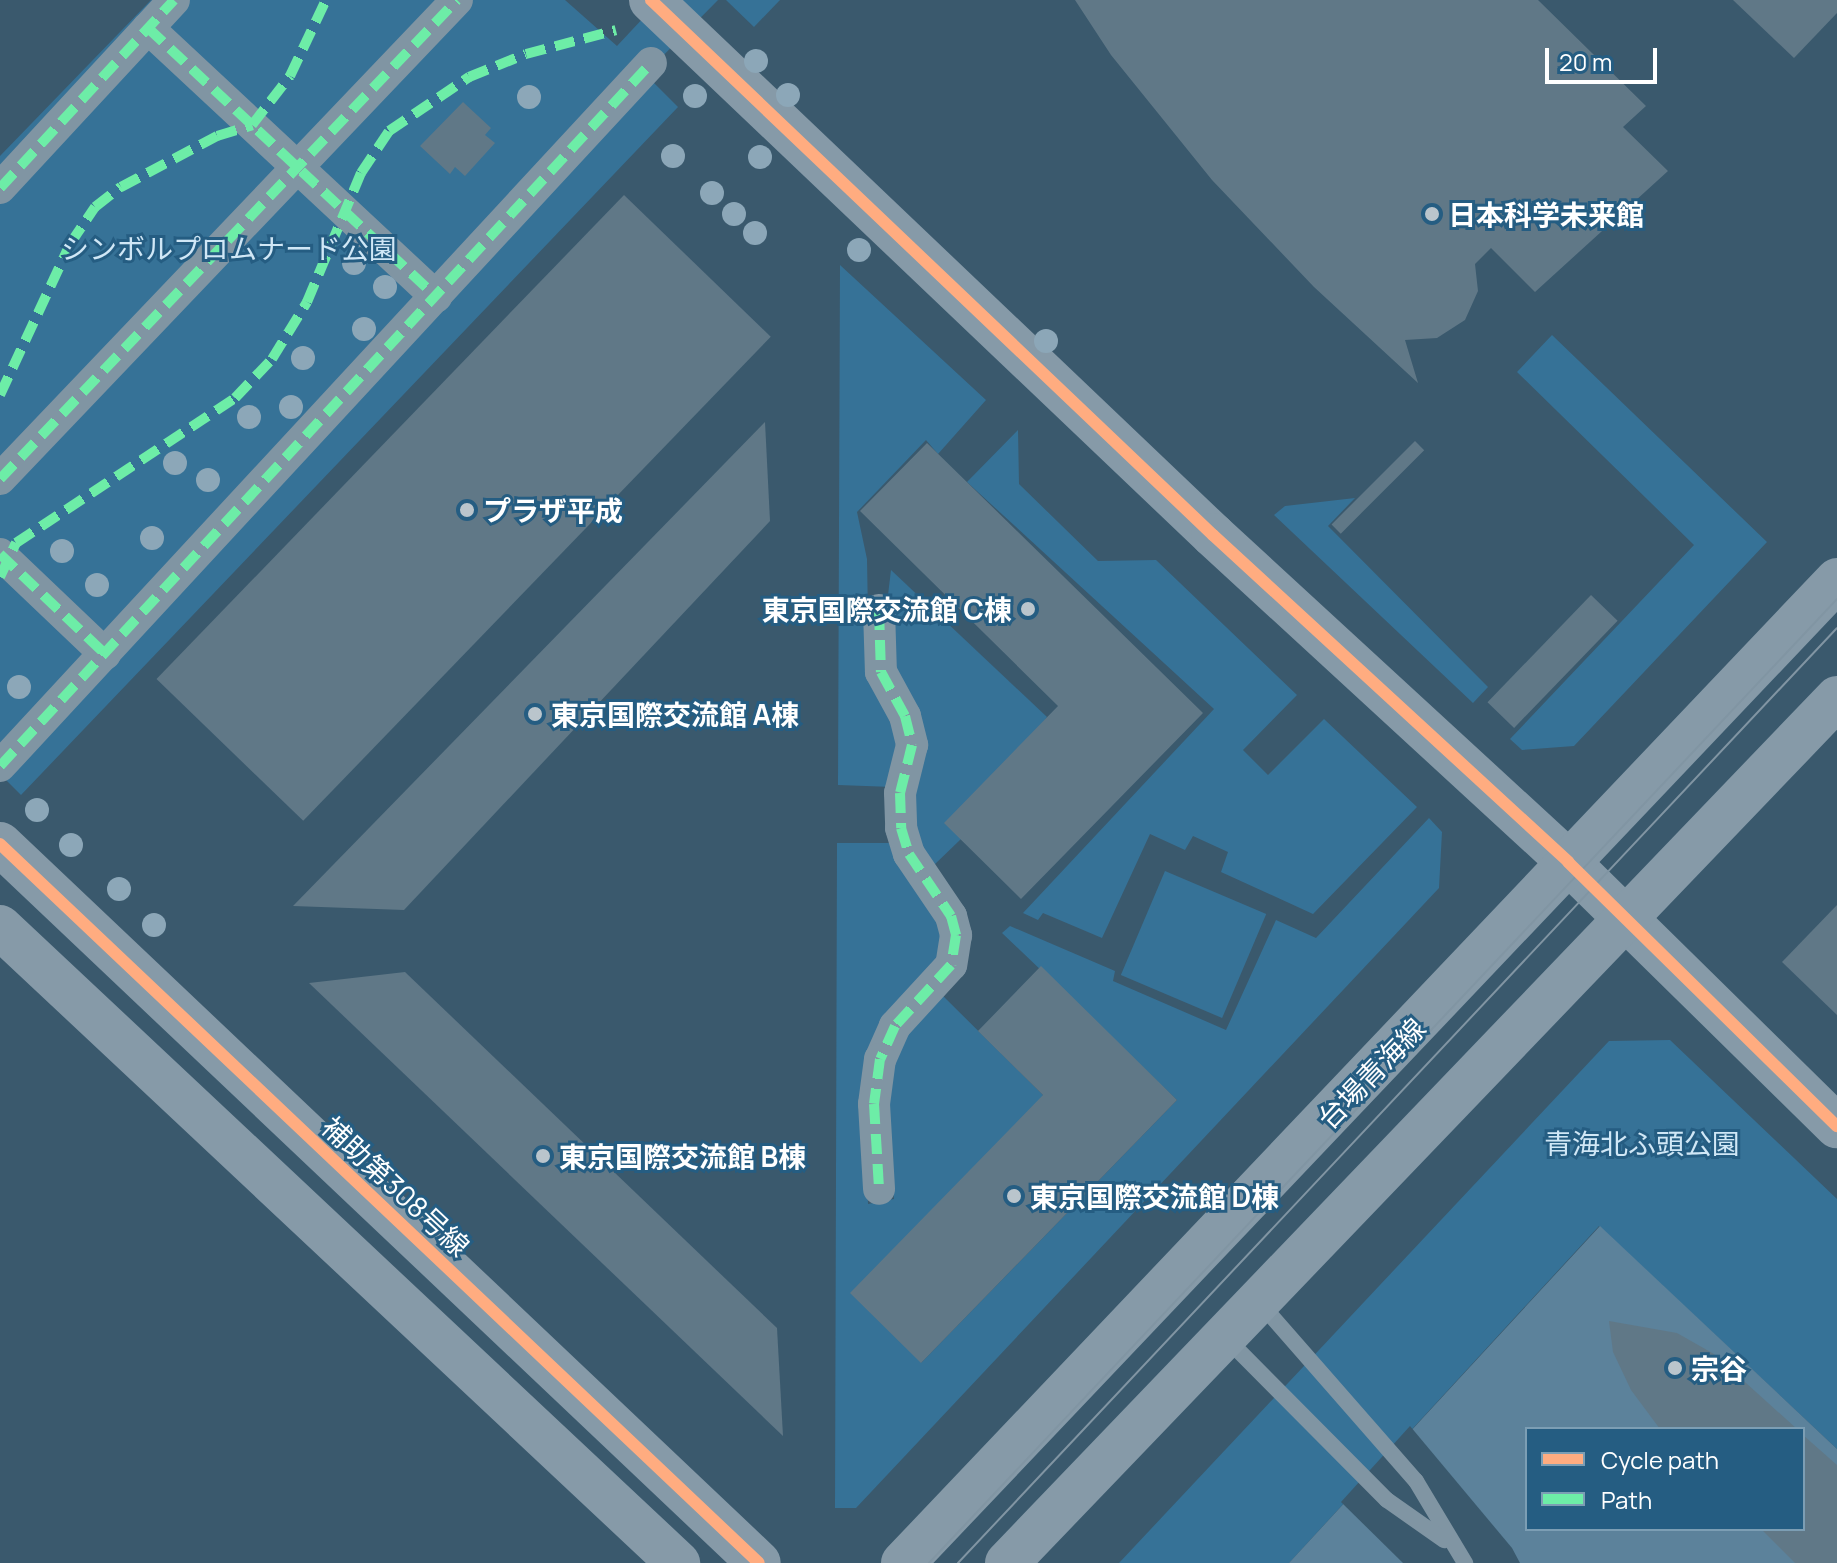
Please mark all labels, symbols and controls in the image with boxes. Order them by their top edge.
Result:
scale bar [1549,32,1661,82]
text: 20 m [1559,45,1612,78]
place label: 日本科学未来館 [1448,197,1644,231]
marker: 日本科学未来館 [1423,205,1441,223]
park label: シンボルプロムナード公園 [61,231,397,265]
place label: プラザ平成 [483,493,623,527]
marker: プラザ平成 [458,501,476,519]
place label: 東京国際交流館 C棟 [762,592,1012,626]
marker: 東京国際交流館 C棟 [1019,600,1037,618]
place label: 東京国際交流館 A棟 [551,697,799,731]
marker: 東京国際交流館 A棟 [526,705,544,723]
street label: 台場青海線 [1310,1011,1432,1135]
street label: 補助第308号線 [315,1109,477,1263]
park label: 青海北ふ頭公園 [1544,1126,1740,1160]
place label: 東京国際交流館 B棟 [559,1139,806,1173]
marker: 東京国際交流館 B棟 [534,1147,552,1165]
place label: 東京国際交流館 D棟 [1030,1179,1279,1213]
marker: 東京国際交流館 D棟 [1005,1187,1023,1205]
place label: 宗谷 [1691,1351,1747,1385]
marker: 宗谷 [1666,1359,1684,1377]
legend [1525,1427,1805,1531]
text: Cycle path [1601,1443,1719,1476]
text: Path [1601,1483,1652,1516]

